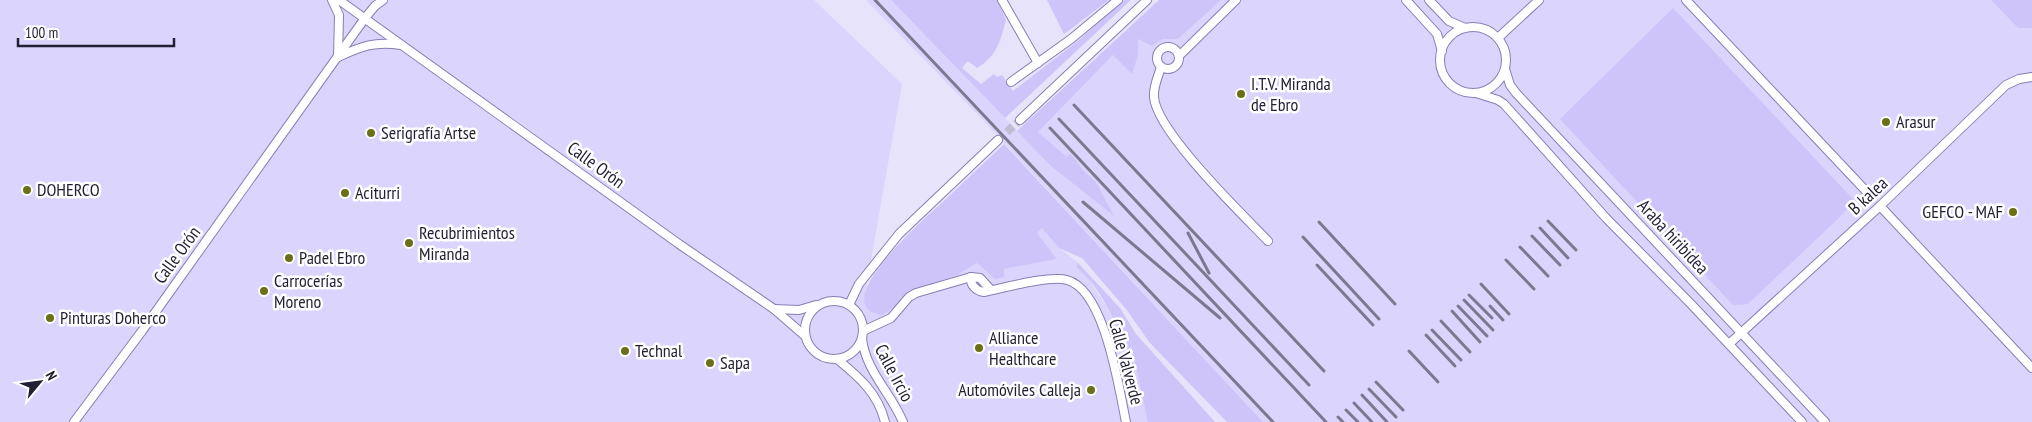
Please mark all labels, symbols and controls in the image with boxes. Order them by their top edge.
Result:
scale bar [18,15,174,47]
text: 100 m [25,23,58,42]
place label: I.T.V. Miranda de Ebro [1251,72,1331,116]
marker: I.T.V. Miranda de Ebro [1235,88,1247,100]
place label: Arasur [1896,110,1936,133]
marker: Arasur [1880,116,1892,128]
place label: Serigrafía Artse [381,121,476,144]
marker: Serigrafía Artse [365,127,377,139]
street label: Calle Orón [563,136,629,193]
street label: B kalea [1843,172,1892,219]
place label: DOHERCO [37,178,100,201]
place label: Aciturri [355,181,400,204]
marker: DOHERCO [21,184,33,196]
marker: Aciturri [339,187,351,199]
street label: Araba hiribidea [1633,194,1714,279]
place label: GEFCO - MAF [1922,200,2003,223]
marker: GEFCO - MAF [2007,206,2019,218]
place label: Recubrimientos Miranda [419,221,515,265]
street label: Calle Orón [148,222,205,288]
marker: Recubrimientos Miranda [403,237,415,249]
place label: Padel Ebro [299,246,366,269]
marker: Padel Ebro [283,252,295,264]
place label: Carrocerías Moreno [274,269,343,313]
marker: Carrocerías Moreno [258,285,270,297]
place label: Pinturas Doherco [60,306,166,329]
marker: Pinturas Doherco [44,312,56,324]
street label: Calle Valverde [1104,316,1149,407]
place label: Alliance Healthcare [989,326,1056,370]
place label: Technal [635,339,683,362]
street label: Calle Ircio [870,340,919,406]
marker: Alliance Healthcare [973,342,985,354]
marker: Technal [619,345,631,357]
place label: Sapa [720,351,750,374]
north arrow [15,357,65,407]
marker: Sapa [704,357,716,369]
text: N [42,368,61,383]
place label: Automóviles Calleja [958,378,1081,401]
marker: Automóviles Calleja [1085,384,1097,396]

